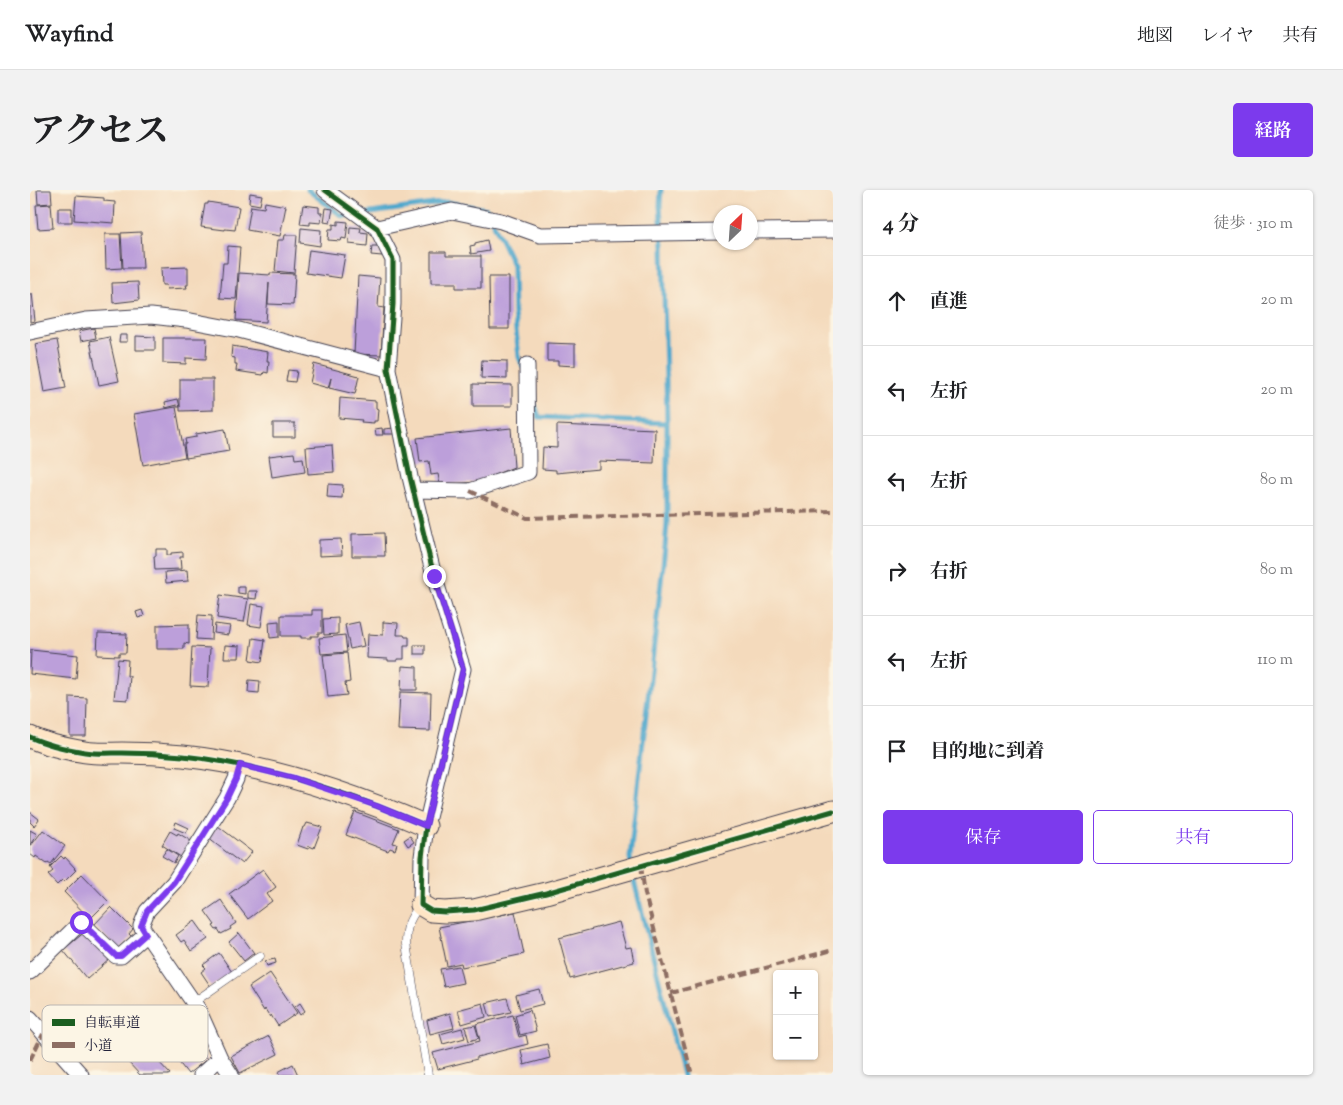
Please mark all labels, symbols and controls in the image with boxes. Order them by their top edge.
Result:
text: Wayfind [25,18,113,52]
text: 地図 [1137,24,1173,50]
text: レイヤ [1201,24,1254,50]
text: 共有 [1282,24,1318,50]
button: 経路 [1233,103,1313,157]
text: アクセス [30,108,169,159]
north arrow [713,205,758,250]
text: 4 分 [883,210,919,240]
text: 徒歩 · 310 m [1213,213,1293,236]
icon: ahead [883,287,911,315]
text: 直進 [930,289,968,316]
text: 20 m [1260,289,1293,312]
icon: left [883,377,911,405]
text: 左折 [930,379,968,406]
text: 20 m [1260,379,1293,402]
icon: left [883,467,911,495]
text: 左折 [930,469,968,496]
text: 80 m [1260,469,1293,492]
icon: right [883,557,911,585]
text: 右折 [930,559,968,586]
text: 80 m [1260,559,1293,582]
route end [423,565,446,588]
icon: left [883,647,911,675]
text: 左折 [930,649,968,676]
text: 110 m [1257,649,1293,672]
icon: arrive [883,737,911,765]
text: 目的地に到着 [930,739,1044,766]
button: 保存 [883,810,1083,864]
button: 共有 [1093,810,1293,864]
route start [70,911,93,934]
map controls [773,970,818,1060]
button: + [773,970,818,1015]
legend [42,1005,208,1062]
text: 自転車道 [84,1014,140,1034]
button: − [773,1015,818,1060]
text: 小道 [84,1037,112,1057]

